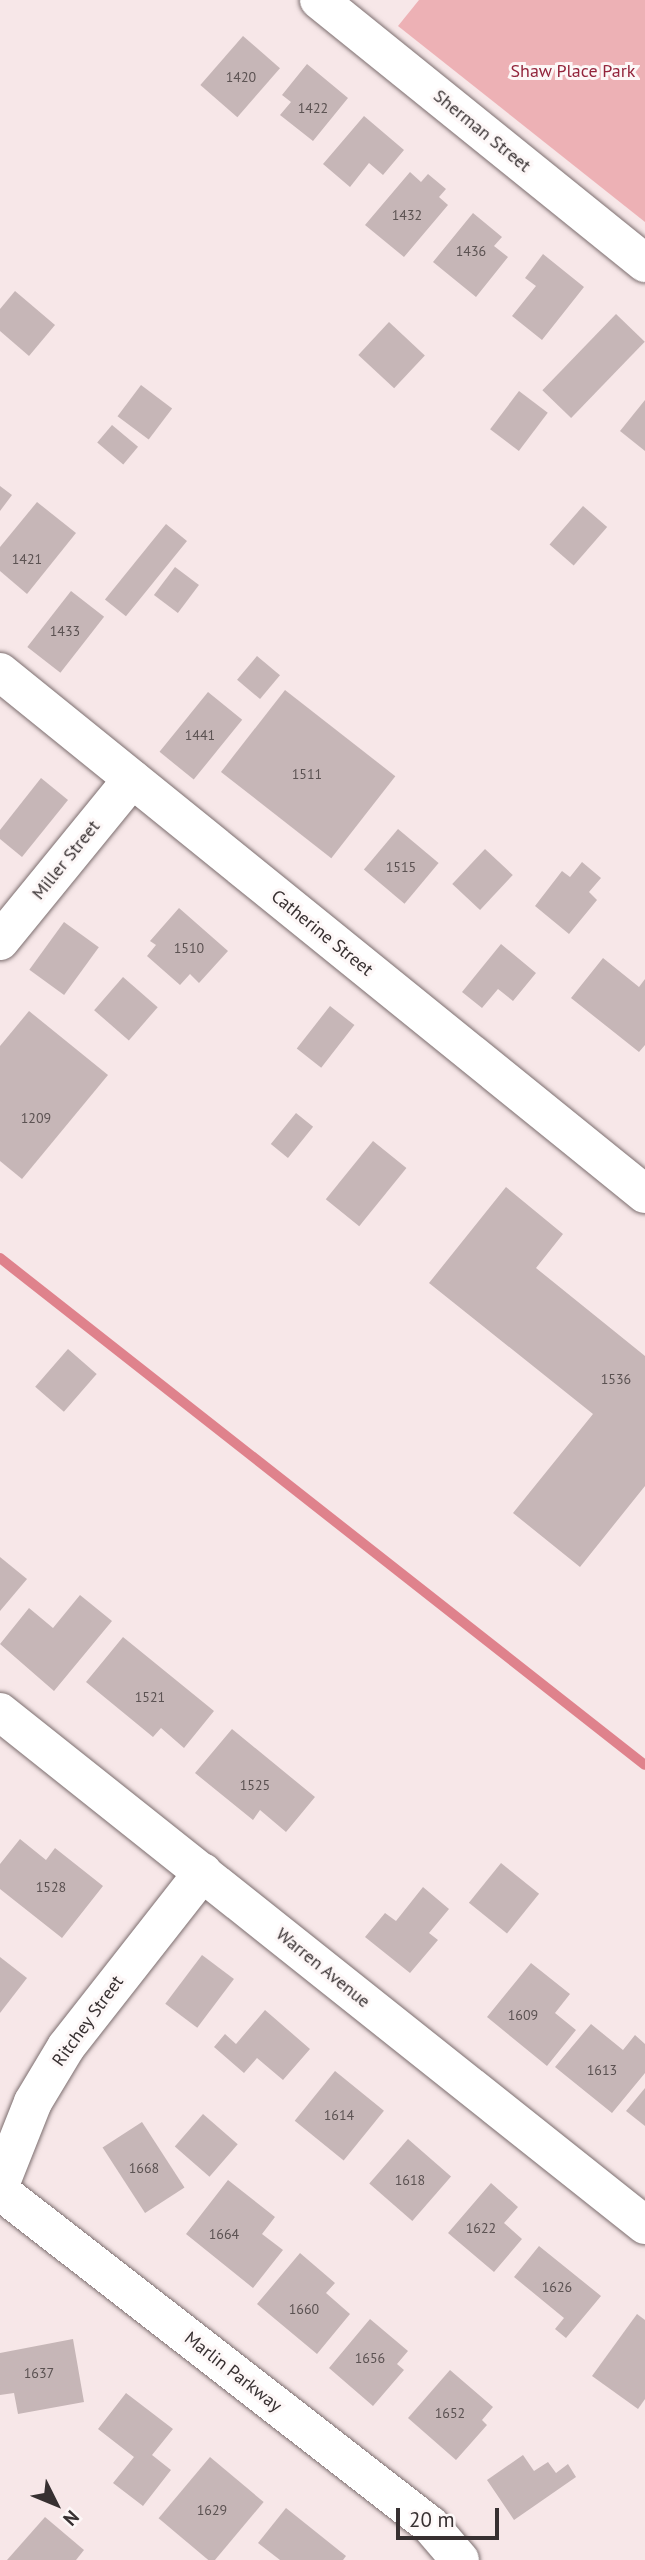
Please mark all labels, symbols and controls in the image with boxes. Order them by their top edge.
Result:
park label: Shaw Place Park [510,60,636,82]
house number: 1420 [226,69,256,85]
street label: Sherman Street [429,85,535,177]
house number: 1422 [298,100,328,116]
house number: 1432 [392,207,422,223]
house number: 1436 [456,243,486,259]
house number: 1421 [12,551,42,567]
house number: 1433 [50,623,80,639]
house number: 1441 [185,727,215,743]
house number: 1511 [292,766,322,782]
street label: Miller Street [28,816,104,904]
house number: 1515 [386,859,416,875]
street label: Catherine Street [267,885,377,981]
house number: 1510 [174,940,204,956]
house number: 1209 [21,1110,51,1126]
house number: 1536 [601,1371,631,1387]
house number: 1521 [135,1689,165,1705]
house number: 1525 [240,1777,270,1793]
house number: 1528 [36,1879,66,1895]
street label: Warren Avenue [271,1923,375,2013]
street label: Ritchey Street [48,1971,128,2071]
house number: 1609 [508,2007,538,2023]
house number: 1613 [587,2062,617,2078]
house number: 1614 [324,2107,354,2123]
house number: 1668 [129,2160,159,2176]
house number: 1618 [395,2172,425,2188]
house number: 1622 [466,2220,496,2236]
house number: 1664 [209,2226,239,2242]
house number: 1626 [542,2279,572,2295]
house number: 1660 [289,2301,319,2317]
street label: Marlin Parkway [180,2327,286,2417]
house number: 1656 [355,2350,385,2366]
house number: 1637 [24,2365,54,2381]
house number: 1652 [435,2405,465,2421]
north arrow [21,2469,91,2539]
scale bar [400,2494,503,2538]
house number: 1629 [197,2502,227,2518]
text: N [58,2506,84,2531]
text: 20 m [409,2506,455,2533]

